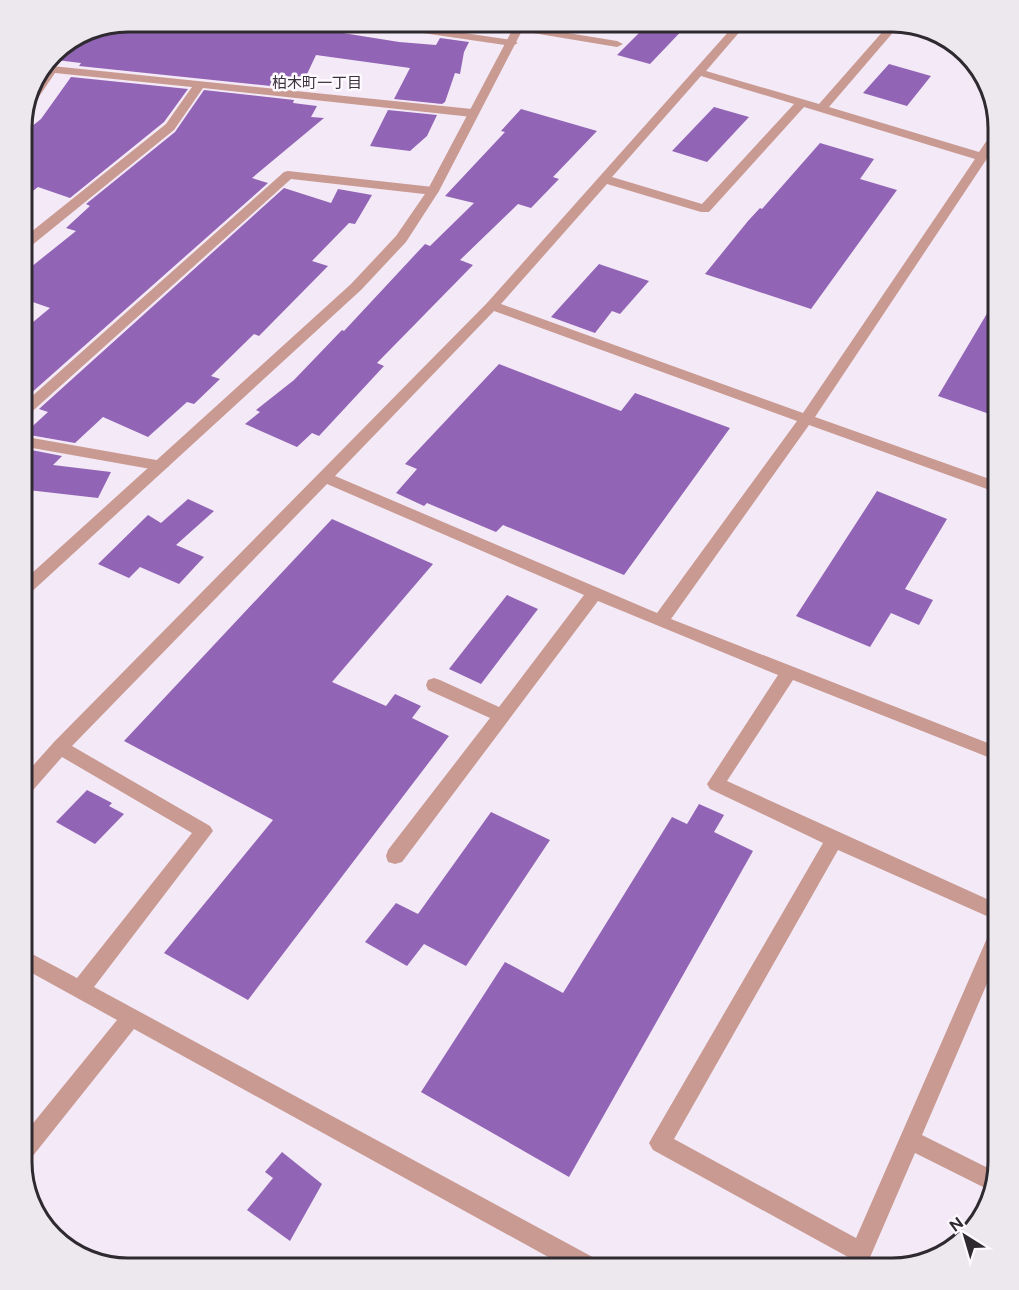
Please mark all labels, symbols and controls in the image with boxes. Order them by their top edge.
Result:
district label: 柏木町一丁目 [272,74,362,92]
north arrow [935,1206,995,1266]
text: N [946,1213,967,1236]

